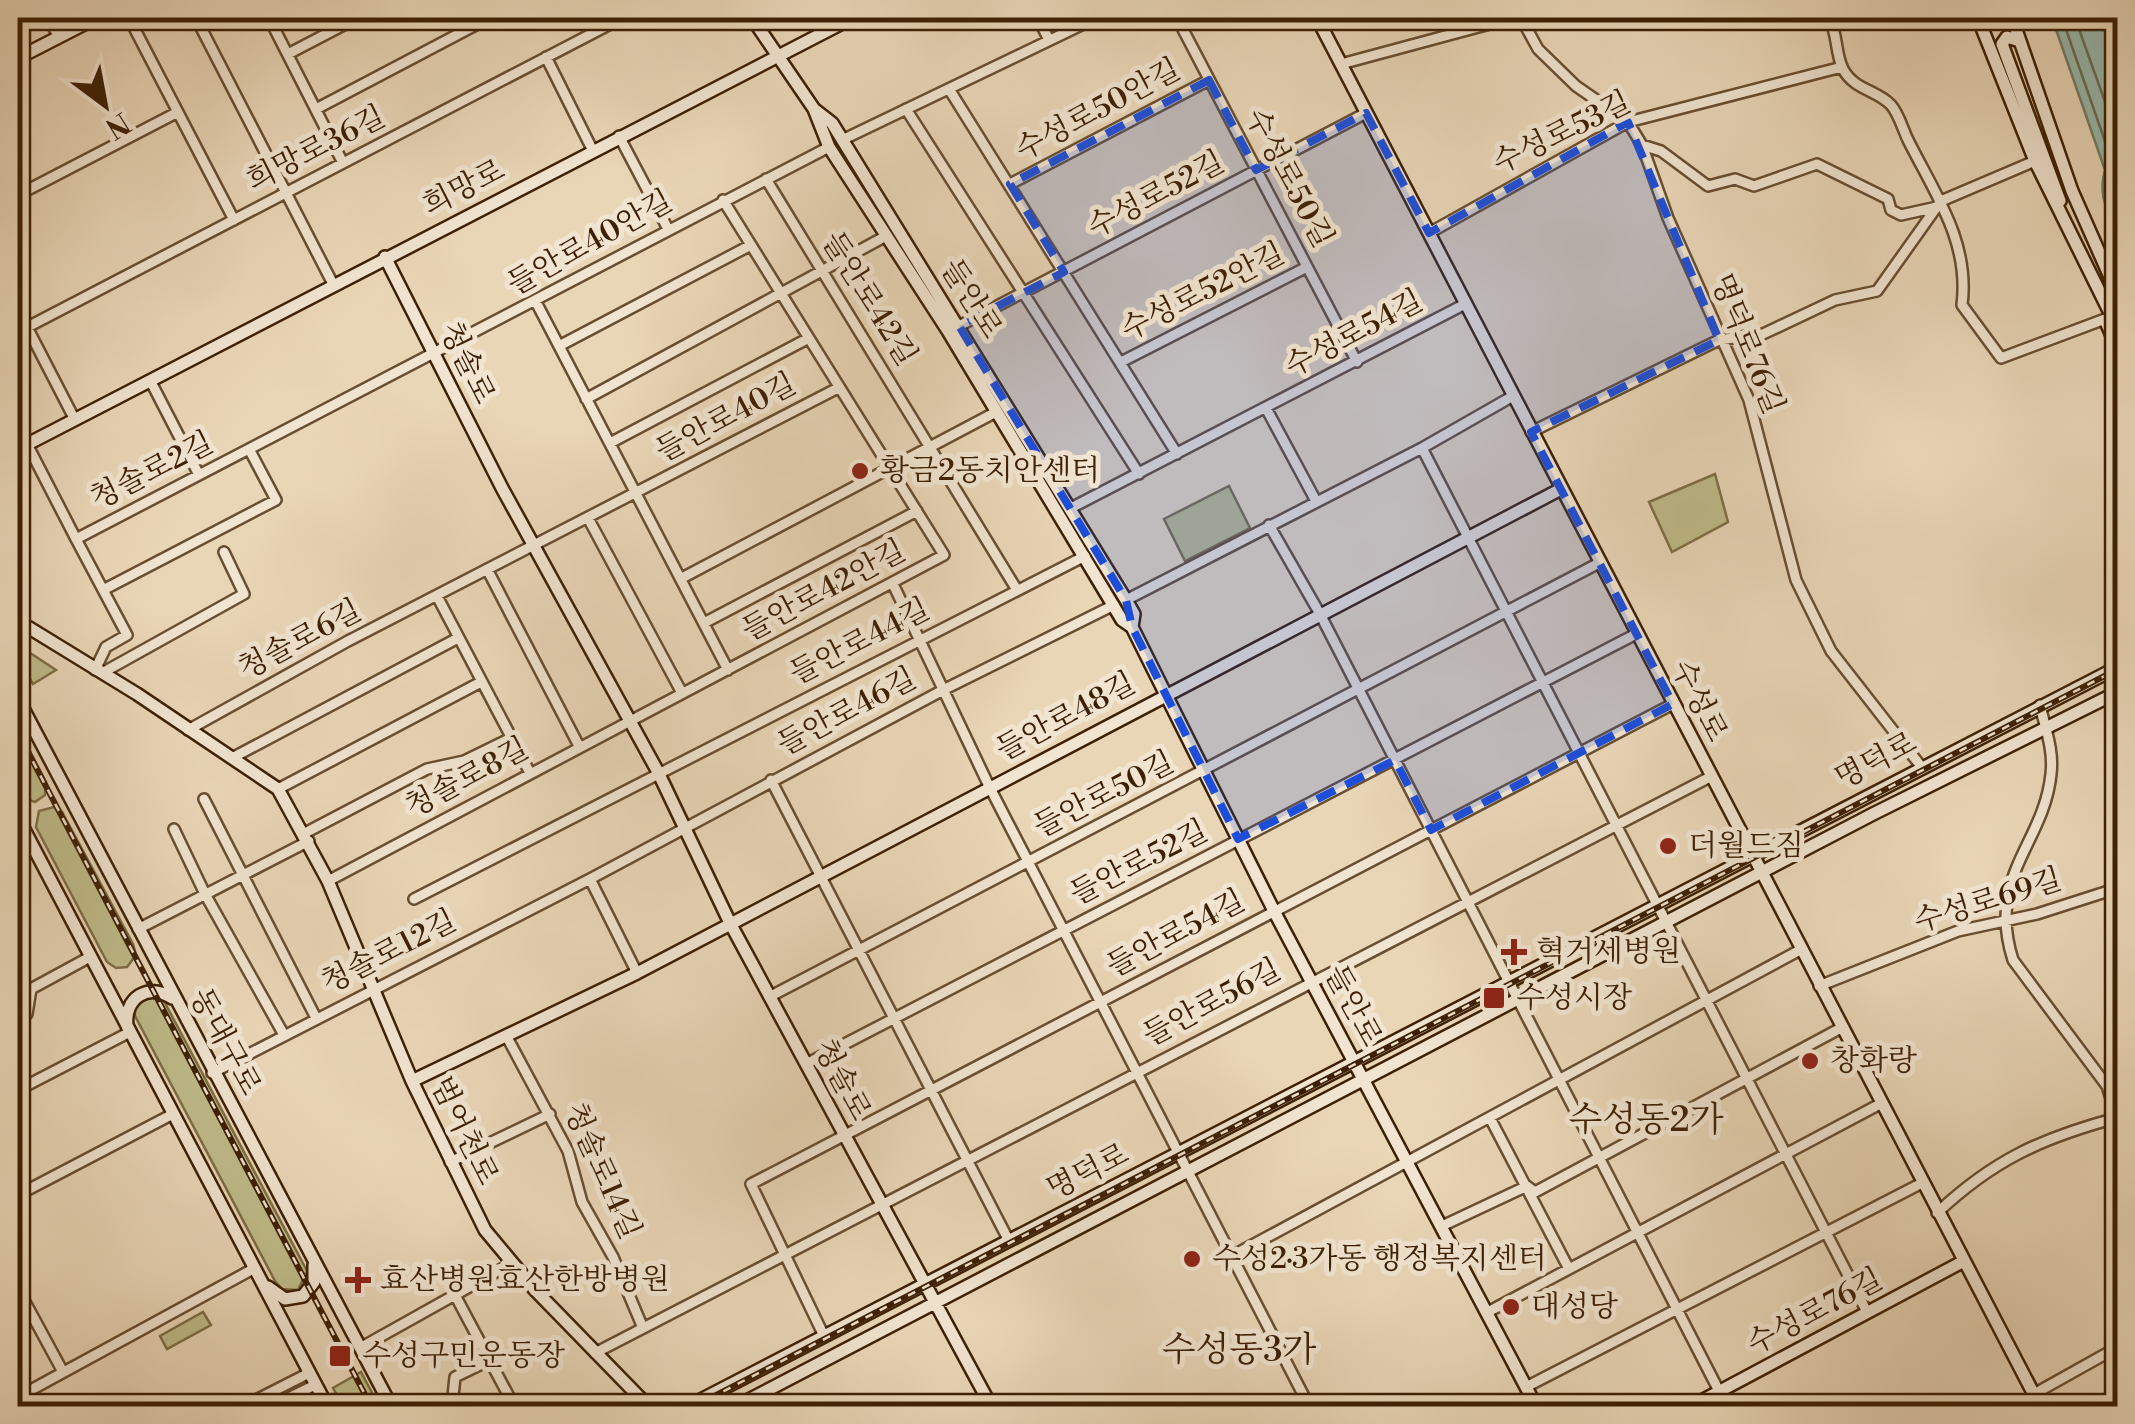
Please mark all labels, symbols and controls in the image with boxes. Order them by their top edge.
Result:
street label: 수성로50안길 [1009,51,1187,169]
north arrow [55,55,155,155]
street label: 수성로53길 [1487,83,1637,183]
street label: 희망로36길 [240,98,392,200]
street label: 수성로50길 [1236,102,1342,254]
text: N [99,104,136,146]
street label: 수성로52길 [1081,143,1231,247]
street label: 희망로 [417,151,511,225]
street label: 들안로40안길 [501,182,679,304]
street label: 들안로42길 [813,225,925,373]
street label: 수성로52안길 [1115,235,1291,349]
street label: 들안로 [932,252,1010,346]
street label: 명덕로76길 [1702,268,1792,420]
street label: 수성로54길 [1278,282,1430,386]
street label: 청솔로 [431,316,503,410]
street label: 들안로40길 [649,365,803,471]
street label: 청솔로2길 [84,424,220,518]
place label: 황금2동치안센터 [880,452,1100,490]
marker: 황금2동치안센터 [849,460,871,482]
street label: 들안로42안길 [736,532,912,650]
street label: 들안로44길 [784,591,936,693]
street label: 청솔로6길 [232,592,368,688]
street label: 수성로 [1662,654,1736,748]
street label: 들안로46길 [771,660,923,764]
street label: 들안로48길 [990,665,1142,769]
street label: 명덕로 [1829,724,1923,798]
street label: 청솔로8길 [399,730,535,826]
street label: 들안로50길 [1028,743,1180,847]
street label: 들안로52길 [1064,812,1214,914]
place label: 더월드짐 [1688,827,1804,865]
marker: 더월드짐 [1657,835,1679,857]
street label: 수성로69길 [1910,861,2066,941]
street label: 들안로54길 [1100,882,1252,986]
street label: 청솔로12길 [315,902,463,1002]
place label: 혁거세병원 [1536,933,1681,971]
marker: 혁거세병원 [1501,939,1527,965]
street label: 들안로56길 [1137,951,1287,1055]
street label: 들안로 [1316,959,1390,1053]
place label: 수성시장 [1516,979,1632,1017]
street label: 동대구로 [181,982,269,1102]
marker: 수성시장 [1481,985,1507,1011]
street label: 청솔로 [805,1033,879,1127]
place label: 창화랑 [1830,1042,1917,1080]
marker: 창화랑 [1799,1050,1821,1072]
street label: 범어천로 [422,1071,506,1191]
street label: 청솔로14길 [555,1097,649,1245]
district label: 수성동2가 [1568,1099,1724,1142]
street label: 명덕로 [1041,1135,1135,1209]
place label: 수성2·3가동 행정복지센터 [1212,1240,1547,1278]
marker: 수성2·3가동 행정복지센터 [1181,1248,1203,1270]
street label: 수성로76길 [1741,1260,1889,1364]
place label: 효산병원효산한방병원 [380,1261,670,1299]
marker: 효산병원효산한방병원 [345,1267,371,1293]
place label: 대성당 [1531,1288,1618,1326]
marker: 대성당 [1500,1296,1522,1318]
district label: 수성동3가 [1162,1329,1316,1372]
place label: 수성구민운동장 [362,1337,565,1375]
marker: 수성구민운동장 [327,1343,353,1369]

